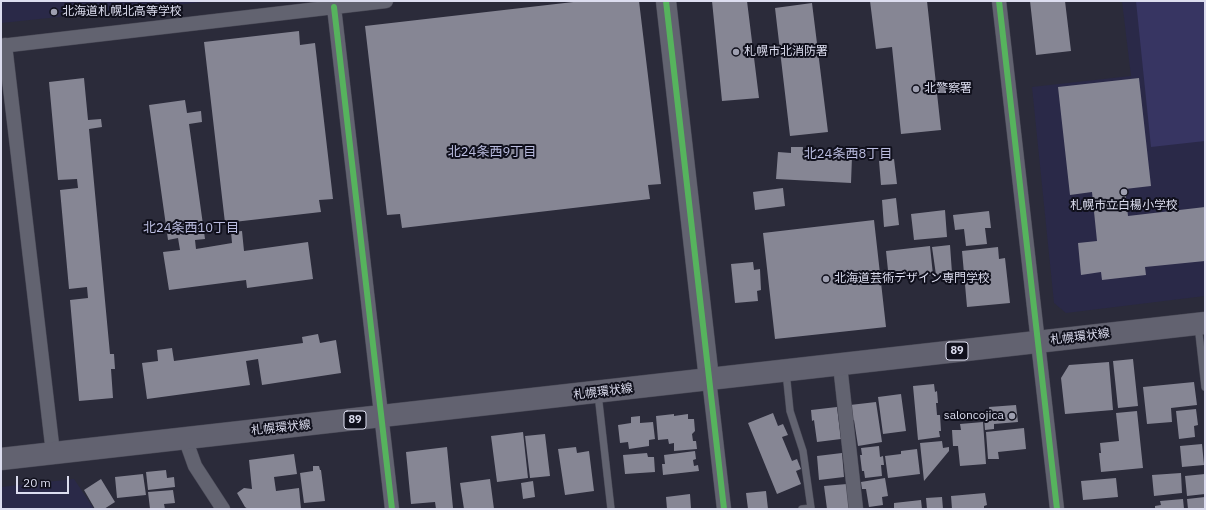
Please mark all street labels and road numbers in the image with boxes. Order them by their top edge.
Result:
street label: 札幌環状線 [1049,326,1111,348]
road number: 89 [946,342,968,360]
street label: 札幌環状線 [572,381,634,403]
road number: 89 [344,411,366,429]
street label: 札幌環状線 [250,418,312,438]

